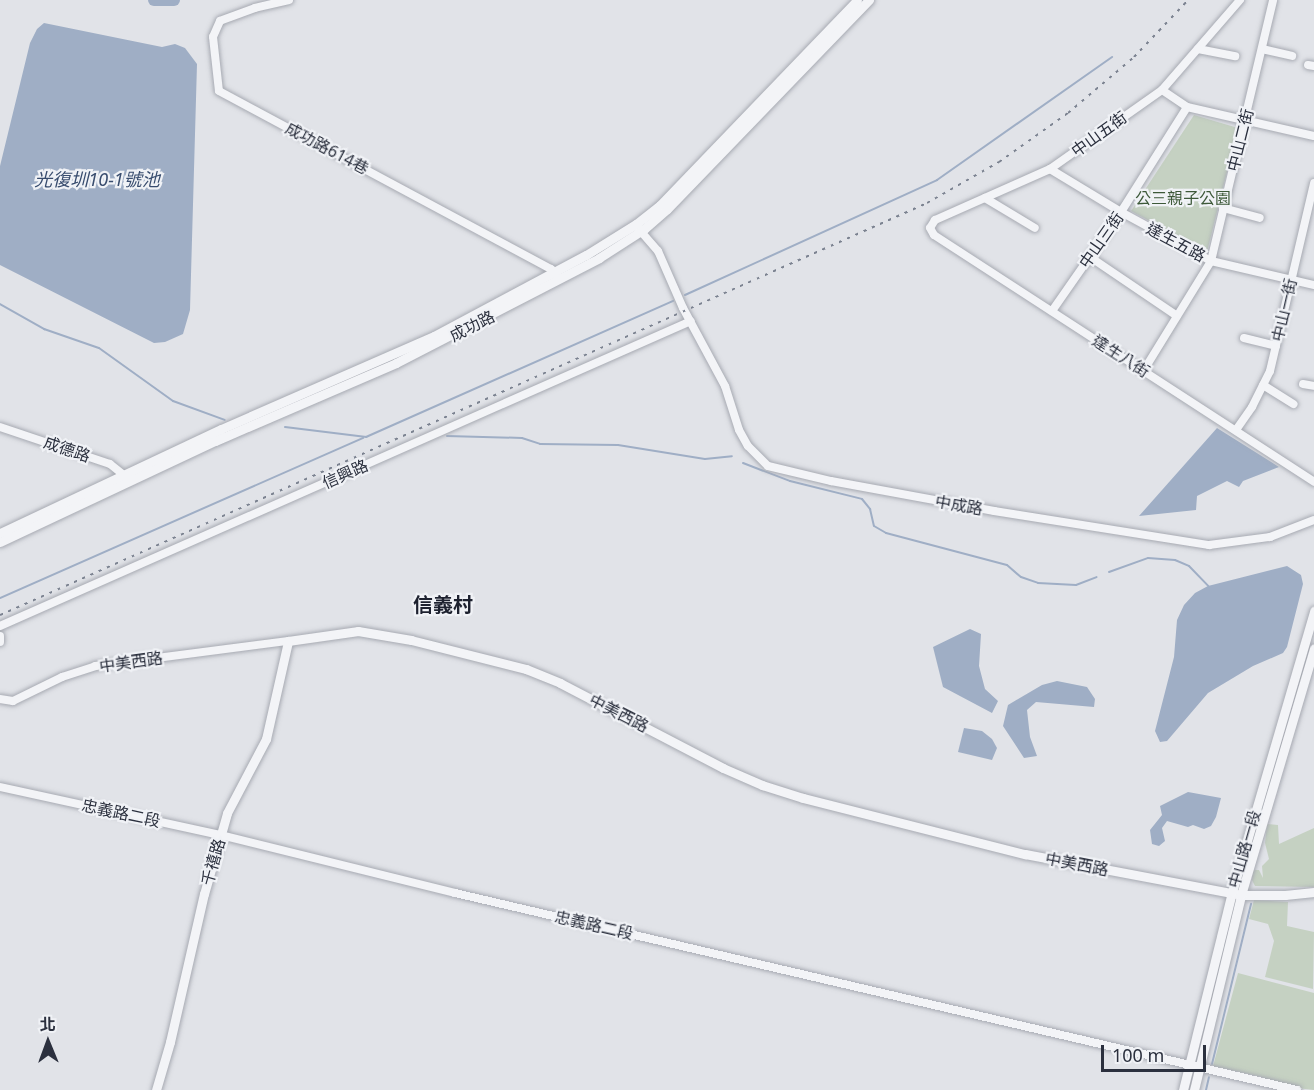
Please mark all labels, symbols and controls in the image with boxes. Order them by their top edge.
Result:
street label: 中山五街 [1067,107,1131,161]
street label: 中山二街 [1223,107,1257,173]
street label: 成功路614巷 [282,118,372,178]
water label: 光復圳10-1號池 [34,168,160,190]
park label: 公三親子公園 [1135,188,1231,208]
street label: 中山三街 [1075,208,1127,272]
street label: 達生五路 [1143,219,1209,265]
street label: 中山一街 [1267,277,1301,343]
street label: 成功路 [446,307,498,345]
street label: 達生八街 [1089,331,1153,381]
street label: 成德路 [41,432,93,466]
street label: 信興路 [319,455,371,493]
street label: 中成路 [934,491,984,519]
district label: 信義村 [413,592,473,616]
street label: 中美西路 [98,648,164,676]
street label: 中美西路 [586,690,652,736]
street label: 忠義路二段 [80,795,162,831]
street label: 中山路一段 [1224,808,1264,890]
street label: 千禧路 [197,836,229,888]
street label: 中美西路 [1044,848,1110,880]
street label: 忠義路二段 [553,907,635,943]
north arrow [18,1012,78,1072]
text: 北 [39,1013,56,1035]
scale bar [1104,1033,1209,1071]
text: 100 m [1112,1043,1164,1067]

